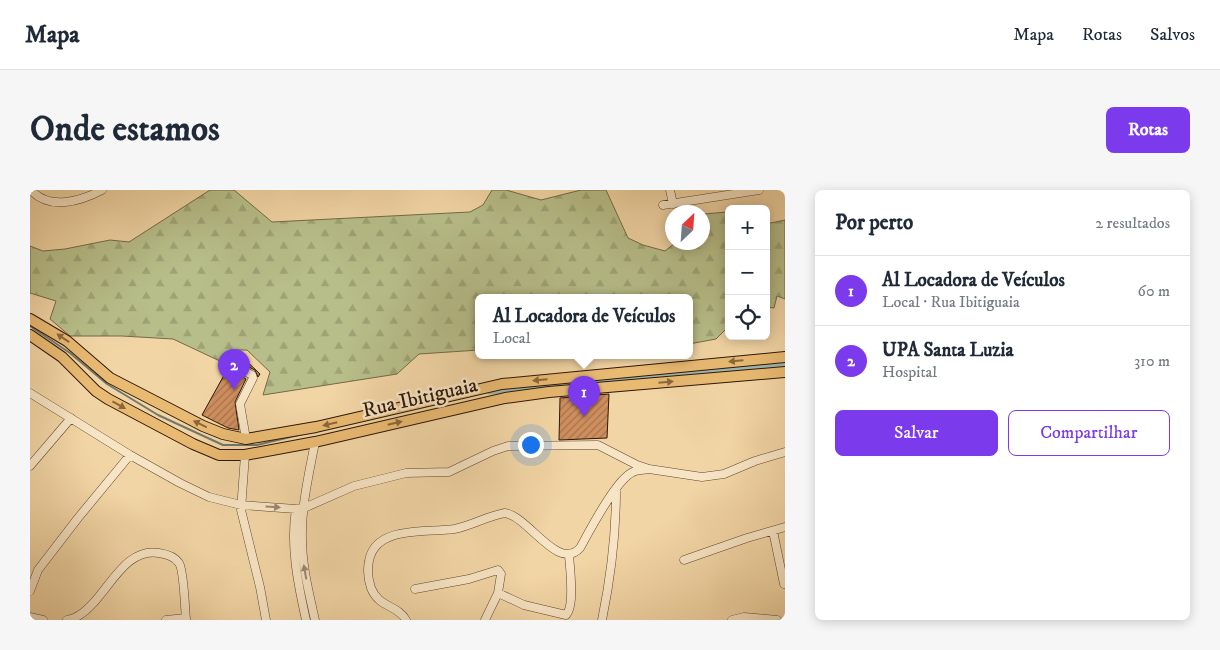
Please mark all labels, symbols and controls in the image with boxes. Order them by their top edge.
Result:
text: Mapa [25,20,79,50]
text: Mapa [1013,24,1054,46]
text: Rotas [1082,24,1122,46]
text: Salvos [1150,24,1195,46]
button: Rotas [1106,107,1190,153]
text: Onde estamos [30,108,220,152]
north arrow [665,205,710,250]
map controls [725,205,770,340]
button: + [725,205,770,250]
text: Por perto [835,210,913,236]
text: 2 resultados [1095,213,1170,233]
button: − [725,250,770,295]
text: Al Locadora de Veículos [882,269,1065,292]
text: 1 [848,281,854,301]
text: 60 m [1138,281,1170,301]
text: Local · Rua Ibitiguaia [882,292,1020,312]
popup [475,294,693,359]
button: locate [725,295,770,340]
text: Al Locadora de Veículos [493,305,675,328]
text: Local [493,328,530,348]
one-way arrow [56,333,69,343]
text: UPA Santa Luzia [882,339,1014,362]
pin: 2 [218,349,250,390]
text: 2 [847,351,855,371]
text: 310 m [1134,351,1170,371]
one-way arrow [728,358,744,366]
text: Hospital [882,362,937,382]
street label: Rua Ibitiguaia [360,372,480,424]
one-way arrow [532,376,548,384]
pin: 1 [568,376,600,417]
one-way arrow [658,378,674,386]
one-way arrow [112,401,127,409]
button: Salvar [835,410,998,456]
button: Compartilhar [1008,410,1170,456]
one-way arrow [388,419,403,427]
one-way arrow [192,420,207,428]
one-way arrow [322,420,337,428]
your location [518,432,544,458]
one-way arrow [265,504,281,512]
one-way arrow [301,565,309,580]

